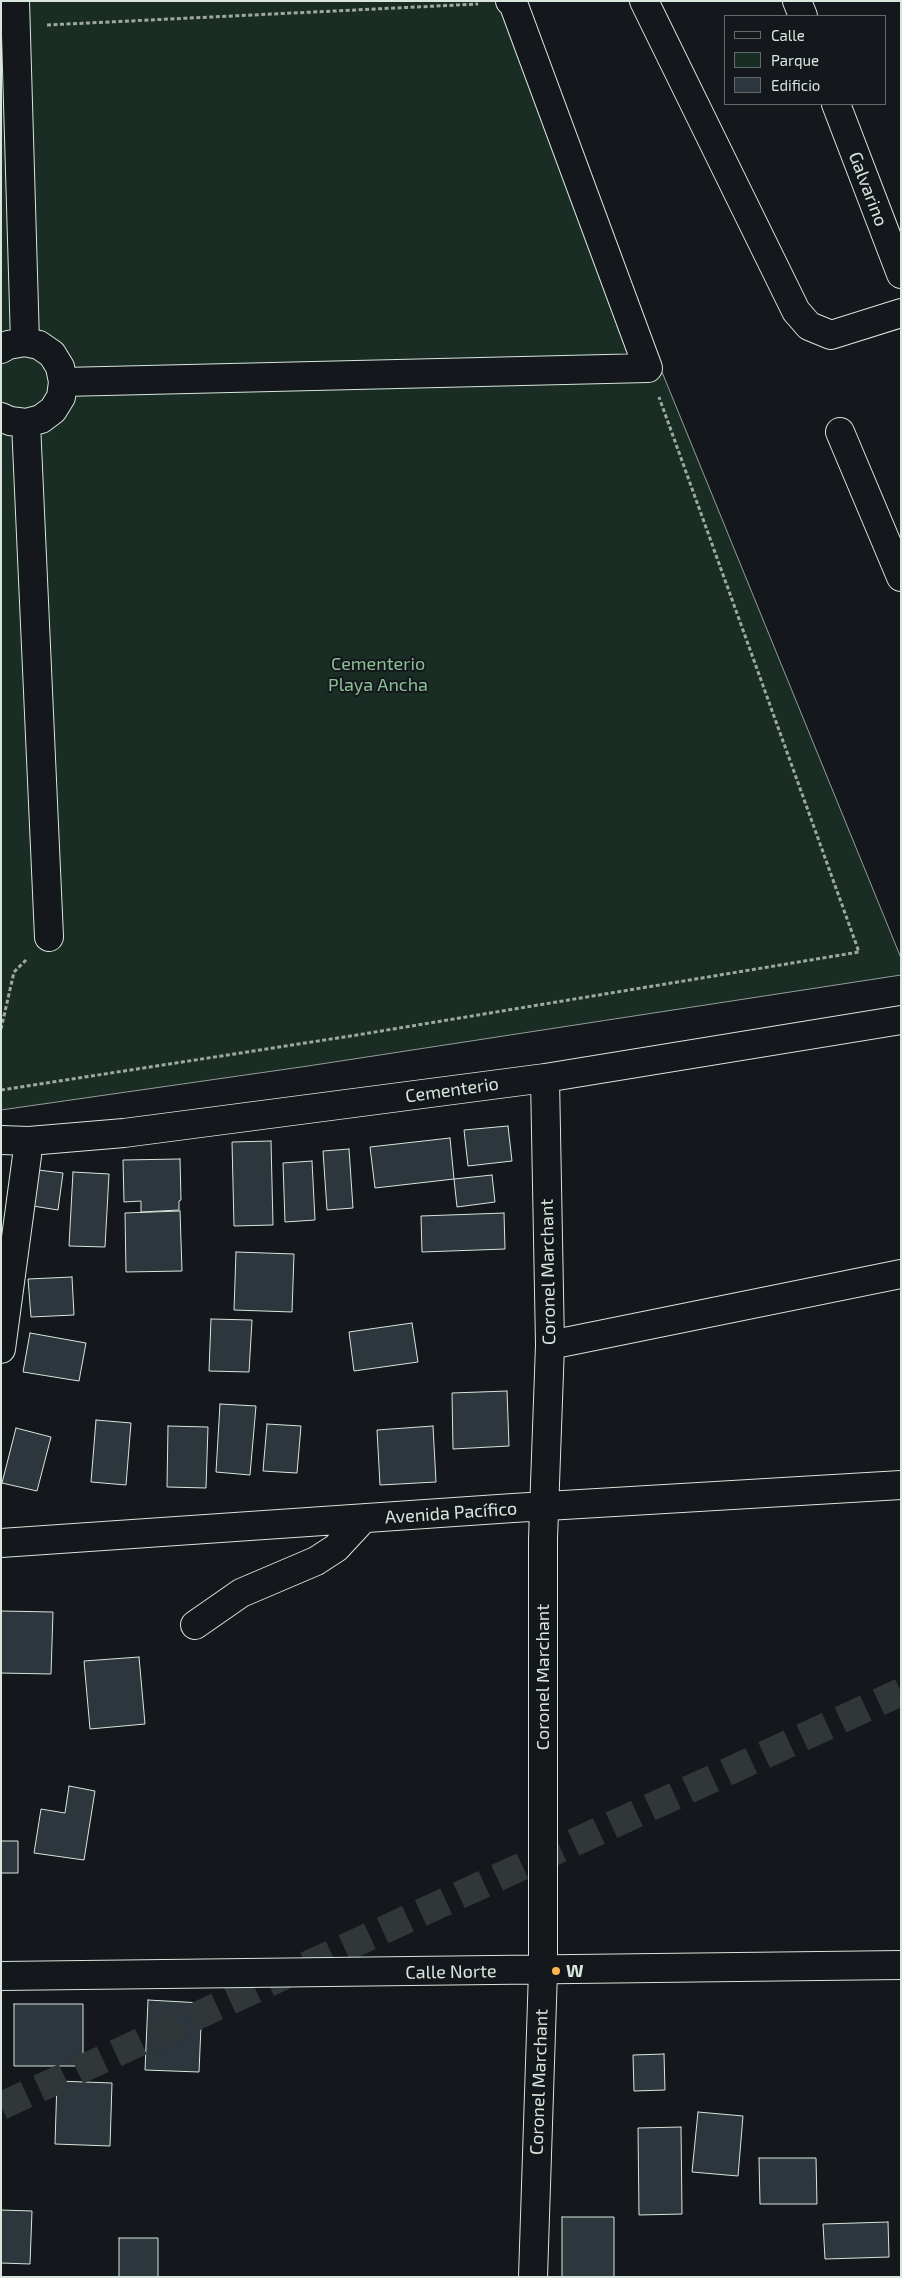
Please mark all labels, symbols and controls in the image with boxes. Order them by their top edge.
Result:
legend [724,15,887,105]
text: Calle [771,26,805,44]
text: Parque [771,51,819,69]
text: Edificio [771,76,820,94]
street label: Galvarino [844,149,892,229]
park label: Cementerio Playa Ancha [328,653,428,696]
street label: Cementerio [404,1073,500,1107]
street label: Coronel Marchant [536,1199,560,1345]
street label: Avenida Pacífico [384,1498,518,1528]
street label: Coronel Marchant [532,1604,554,1750]
street label: Calle Norte [405,1960,497,1984]
place label: W [566,1960,584,1982]
marker: W [550,1965,562,1977]
street label: Coronel Marchant [526,2009,552,2155]

